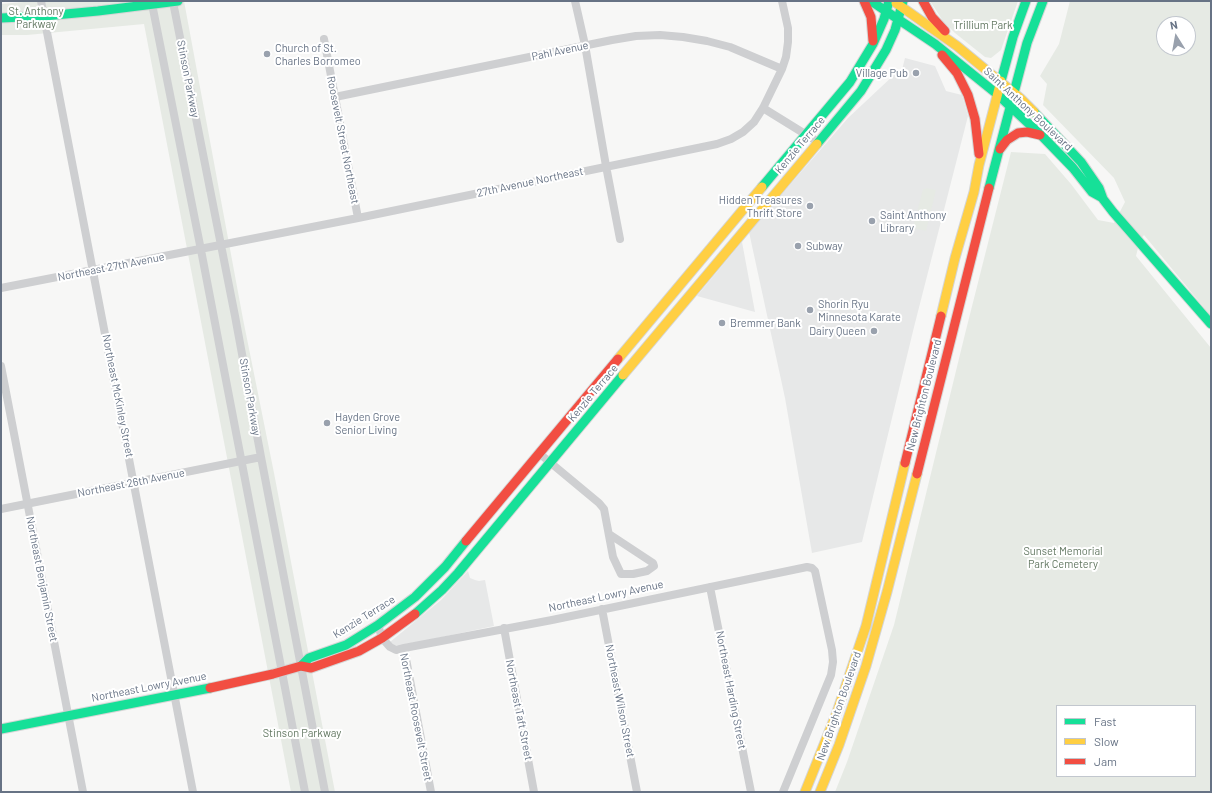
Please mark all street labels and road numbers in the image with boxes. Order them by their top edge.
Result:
street label: Stinson Parkway [174,39,202,119]
street label: Pahl Avenue [530,39,590,63]
street label: Saint Anthony Boulevard [981,65,1075,153]
street label: Roosevelt Street Northeast [324,75,362,205]
street label: Kenzie Terrace [772,114,828,176]
street label: 27th Avenue Northeast [476,164,584,200]
street label: Northeast 27th Avenue [56,250,166,284]
street label: Northeast McKinley Street [100,333,136,459]
street label: New Brighton Boulevard [904,338,944,452]
street label: Stinson Parkway [237,357,263,437]
street label: Kenzie Terrace [565,362,621,424]
street label: Northeast 26th Avenue [76,466,186,500]
street label: Northeast Benjamin Street [23,515,61,643]
street label: Northeast Lowry Avenue [547,577,665,615]
street label: Kenzie Terrace [331,593,397,641]
street label: Northeast Harding Street [713,630,749,750]
street label: Northeast Wilson Street [603,643,637,759]
street label: New Brighton Boulevard [814,650,864,762]
street label: Northeast Roosevelt Street [397,652,435,782]
street label: Northeast Taft Street [503,659,535,761]
street label: Northeast Lowry Avenue [90,669,208,705]

